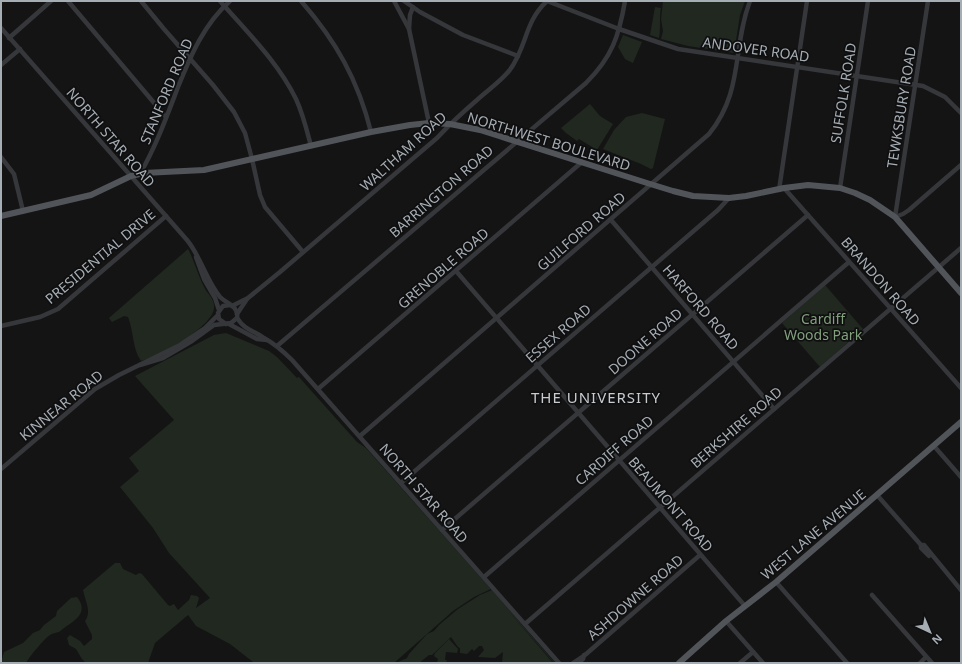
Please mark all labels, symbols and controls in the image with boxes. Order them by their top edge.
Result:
street label: ANDOVER ROAD [701,32,811,66]
street label: STANFORD ROAD [135,35,197,147]
street label: SUFFOLK ROAD [826,41,860,145]
street label: TEWKSBURY ROAD [882,45,920,169]
street label: NORTH STAR ROAD [62,83,160,191]
street label: WALTHAM ROAD [356,107,450,195]
street label: NORTHWEST BOULEVARD [465,107,633,175]
street label: BARRINGTON ROAD [385,140,497,242]
street label: GUILFORD ROAD [533,187,629,275]
street label: PRESIDENTIAL DRIVE [41,204,159,308]
street label: GRENOBLE ROAD [394,223,492,313]
street label: BRANDON ROAD [837,233,925,329]
street label: HARFORD ROAD [659,260,743,354]
street label: ESSEX ROAD [521,299,595,367]
street label: DOONE ROAD [604,303,686,379]
park label: Cardiff Woods Park [784,309,863,344]
street label: KINNEAR ROAD [15,365,107,445]
street label: BERKSHIRE ROAD [686,382,786,472]
district label: THE UNIVERSITY [531,387,661,407]
street label: CARDIFF ROAD [571,411,657,489]
street label: NORTH STAR ROAD [375,439,473,547]
street label: BEAUMONT ROAD [624,452,718,556]
street label: WEST LANE AVENUE [757,484,869,584]
street label: ASHDOWNE ROAD [583,550,687,644]
north arrow [910,612,950,652]
text: N [929,631,946,648]

